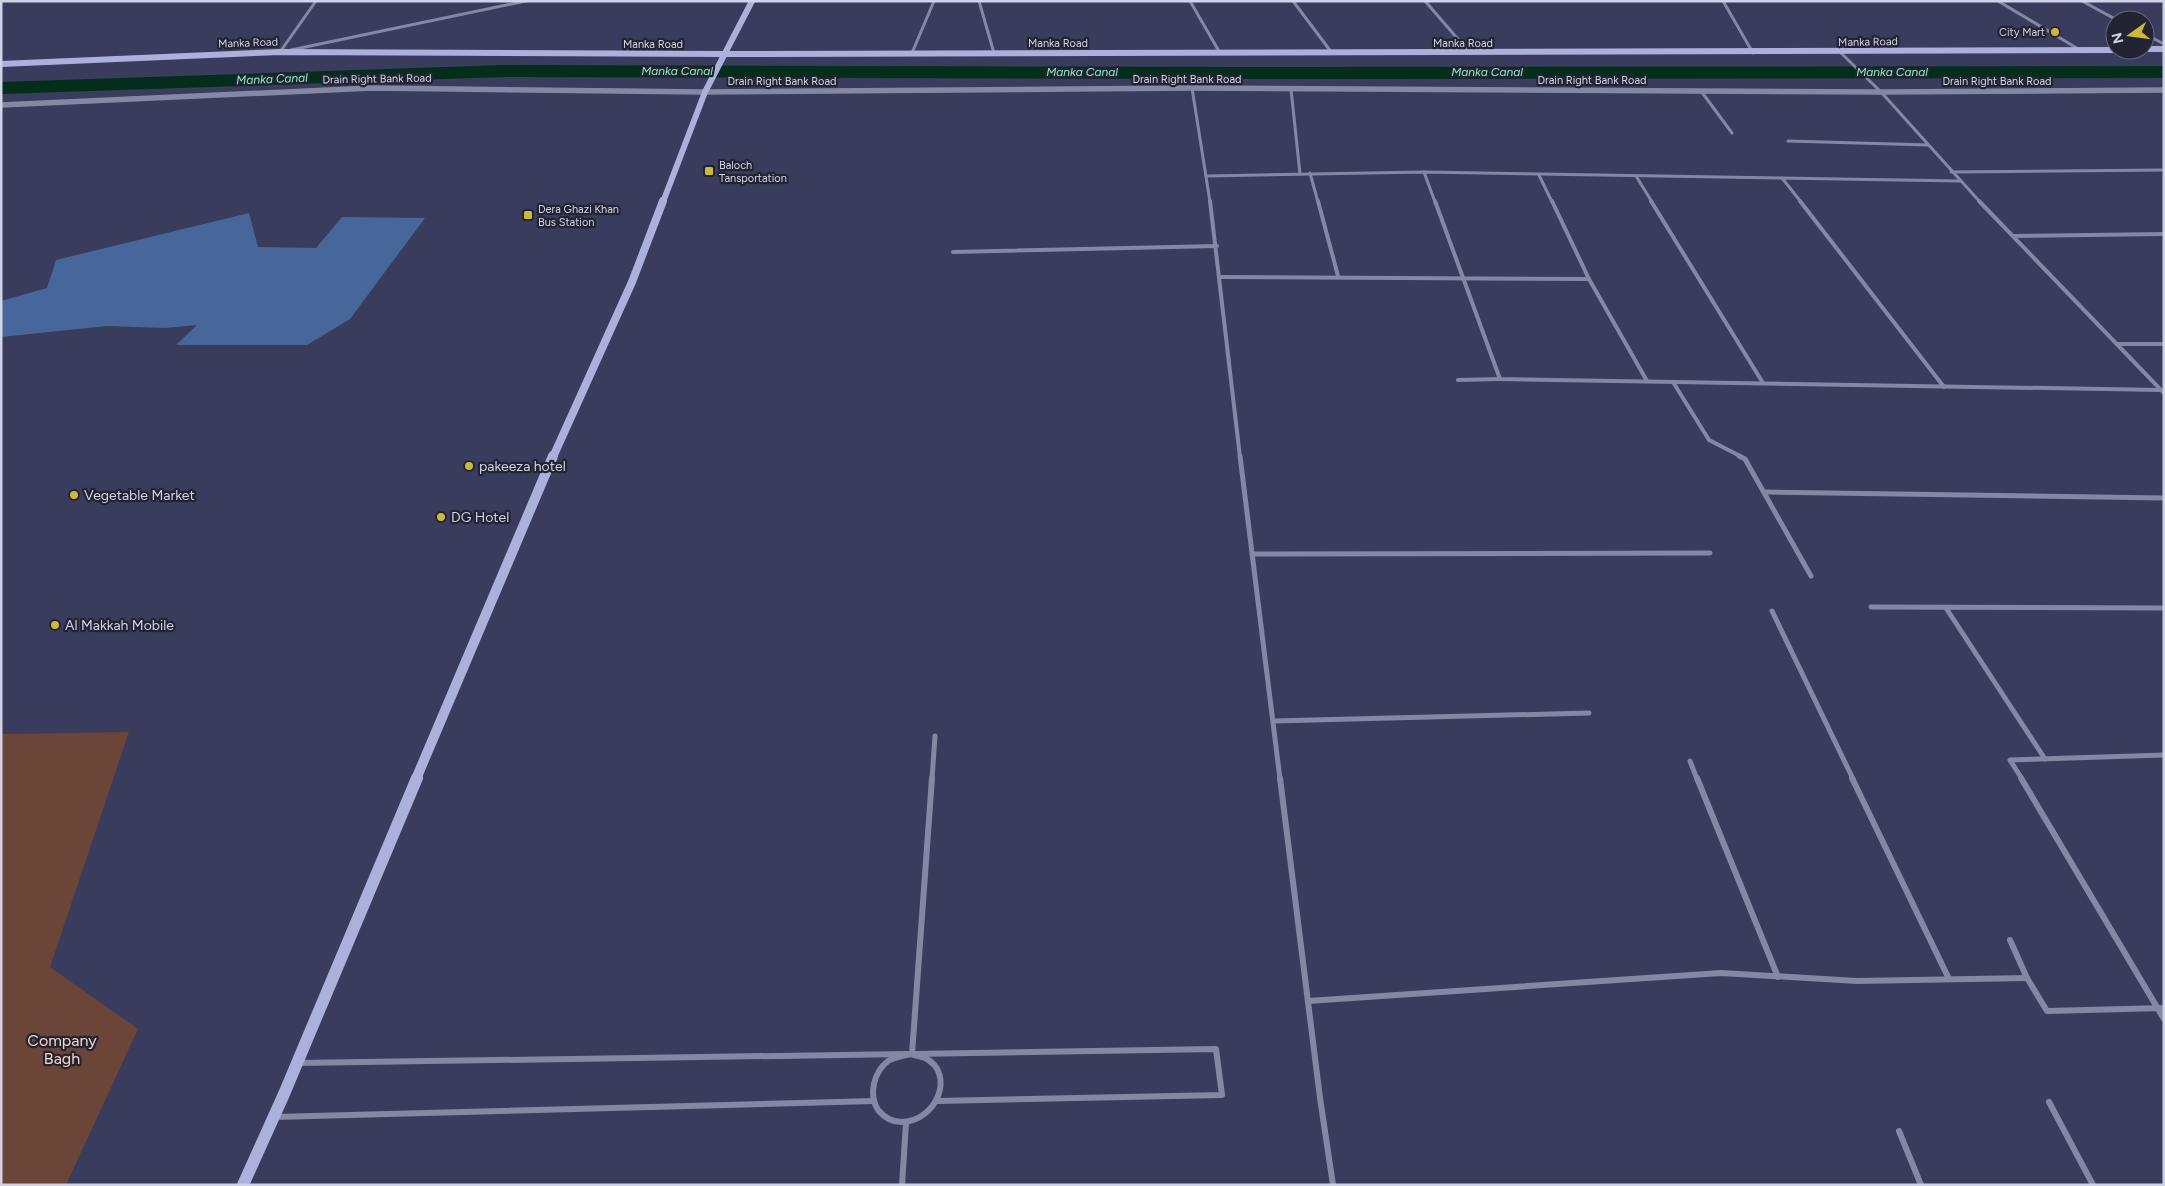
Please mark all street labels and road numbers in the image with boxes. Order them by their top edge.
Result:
street label: Manka Road [218,35,278,51]
street label: Manka Road [1838,35,1898,49]
street label: Manka Road [1028,37,1088,50]
street label: Manka Road [1433,37,1493,50]
street label: Manka Road [623,38,683,51]
street label: Drain Right Bank Road [322,72,432,86]
street label: Drain Right Bank Road [1132,73,1242,86]
street label: Drain Right Bank Road [1537,74,1647,87]
street label: Drain Right Bank Road [727,75,837,88]
street label: Drain Right Bank Road [1942,75,2052,88]

